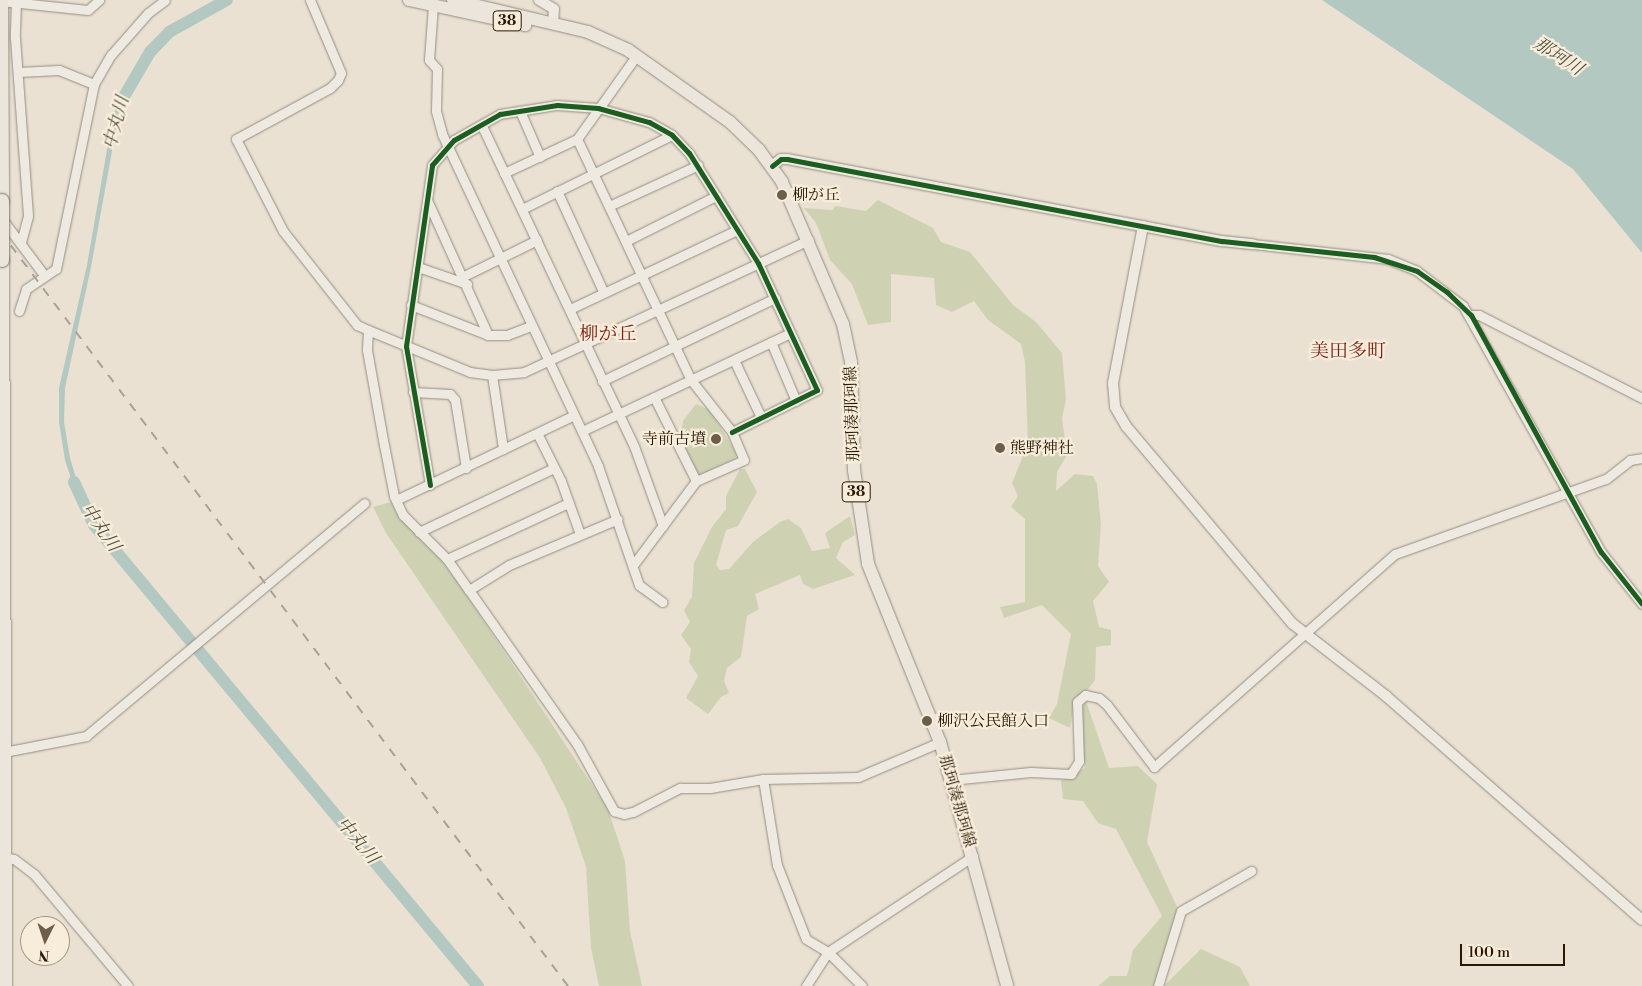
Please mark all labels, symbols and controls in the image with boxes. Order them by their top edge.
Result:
road number: 38 [492,8,522,34]
water label: 那珂川 [1529,33,1587,81]
water label: 中丸川 [100,94,134,152]
place label: 柳が丘 [792,185,840,205]
marker: 柳が丘 [776,189,788,201]
district label: 柳が丘 [580,324,636,346]
district label: 美田多町 [1310,341,1386,363]
street label: 那珂湊那珂線 [841,366,863,462]
place label: 寺前古墳 [642,429,706,449]
marker: 寺前古墳 [710,433,722,445]
place label: 熊野神社 [1010,438,1074,458]
marker: 熊野神社 [994,442,1006,454]
road number: 38 [841,480,871,504]
water label: 中丸川 [76,500,124,556]
place label: 柳沢公民館入口 [937,711,1049,731]
marker: 柳沢公民館入口 [921,715,933,727]
street label: 那珂湊那珂線 [935,752,979,850]
water label: 中丸川 [331,813,383,869]
north arrow [20,916,70,966]
scale bar [1462,934,1567,966]
text: 100 m [1468,943,1510,962]
text: N [38,946,50,964]

